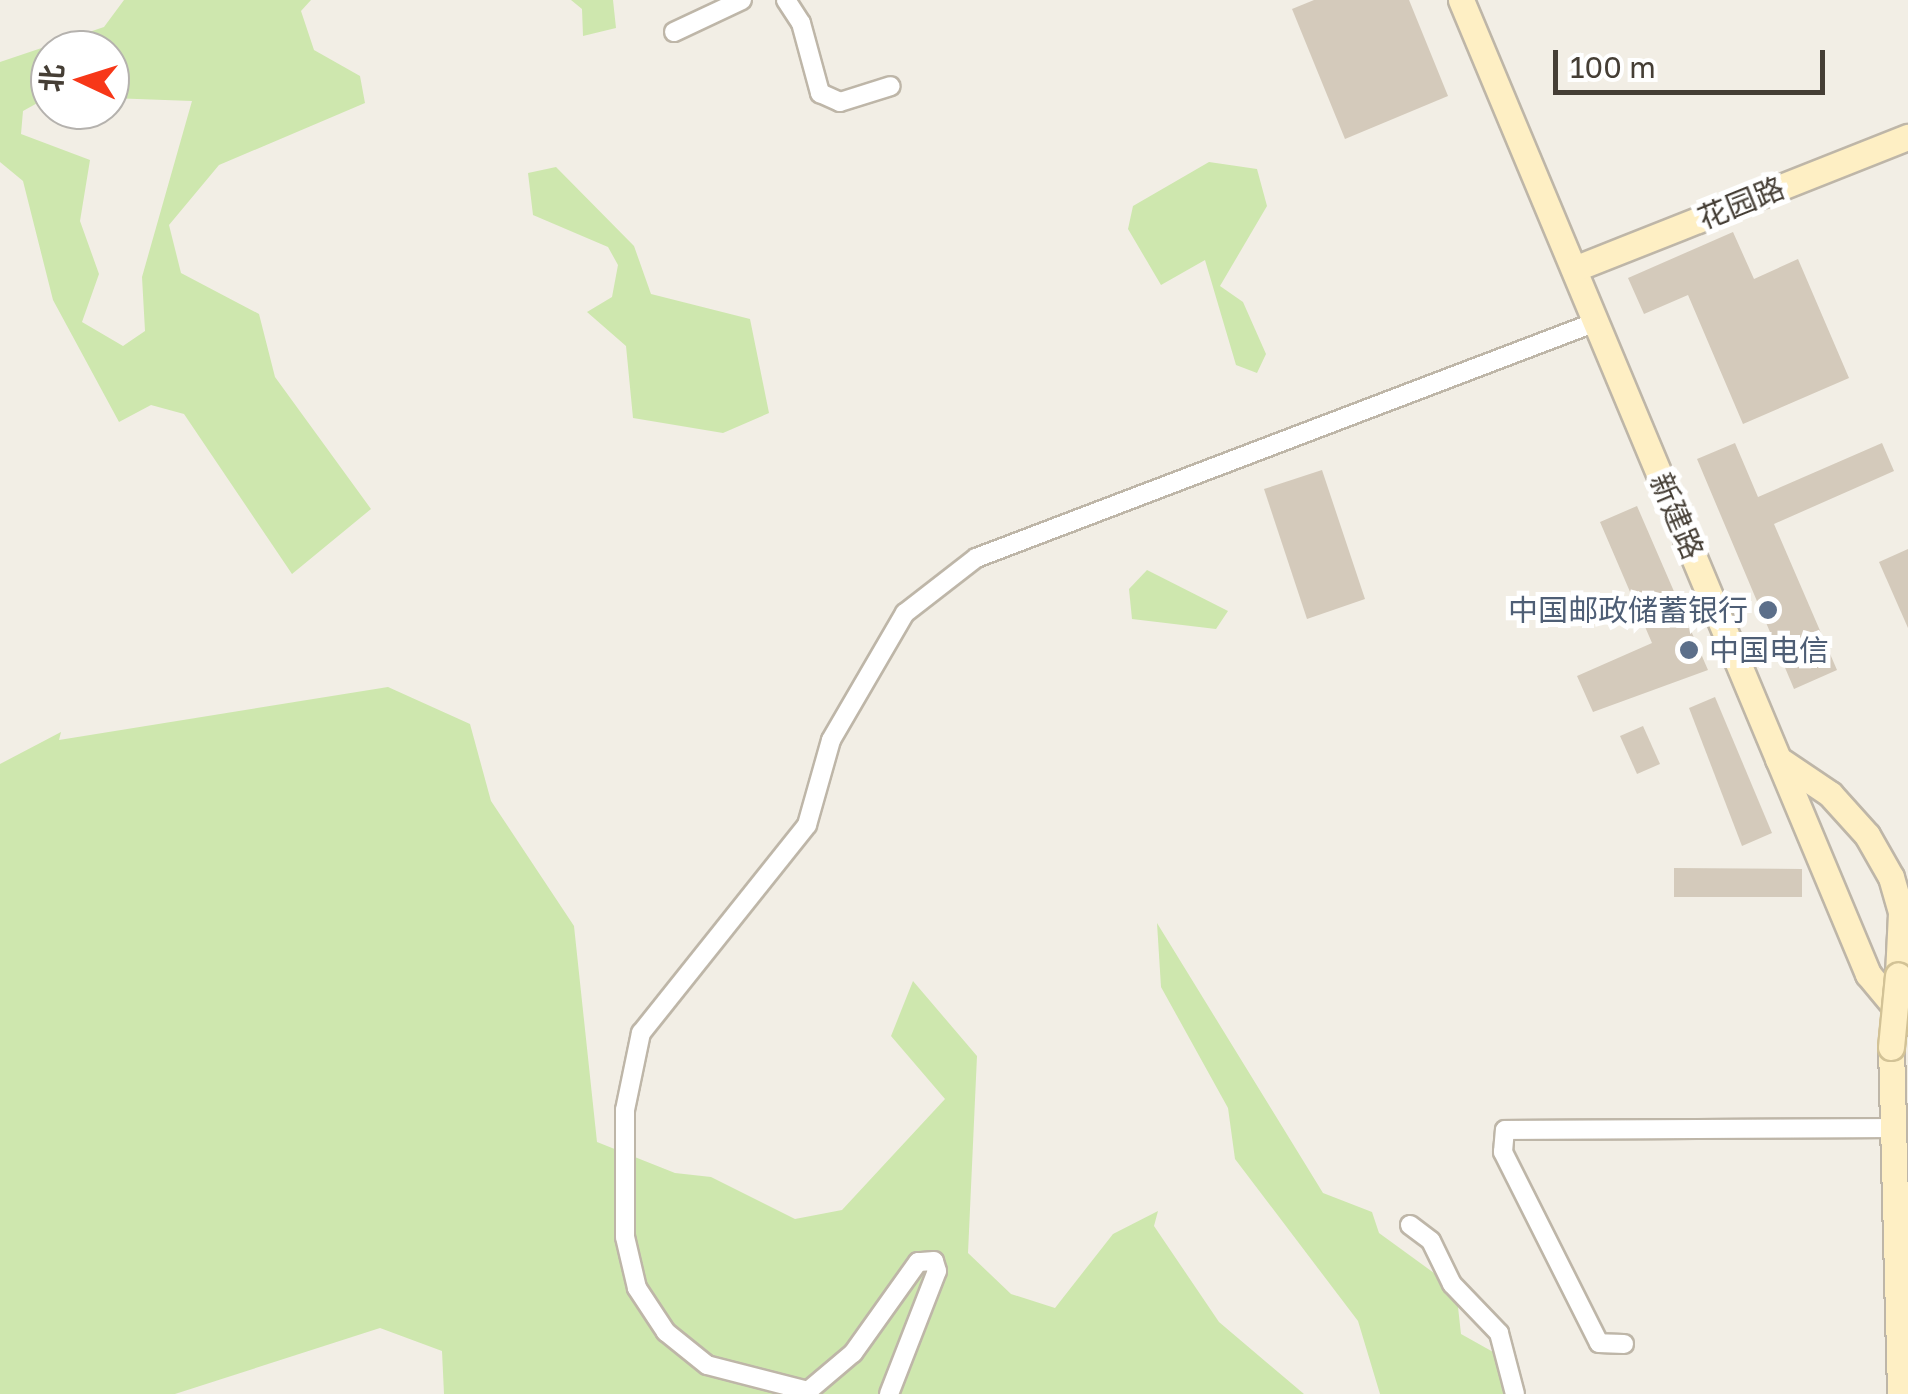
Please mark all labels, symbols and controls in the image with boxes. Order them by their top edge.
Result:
north arrow [30,30,130,130]
scale bar [1558,30,1830,92]
text: 100 m [1570,49,1656,85]
text: 北 [34,63,69,93]
street label: 花园路 [1693,169,1789,237]
street label: 新建路 [1643,468,1711,564]
place label: 中国邮政储蓄银行 [1508,592,1748,628]
marker: 中国邮政储蓄银行 [1757,599,1779,621]
place label: 中国电信 [1709,632,1829,668]
marker: 中国电信 [1678,639,1700,661]

